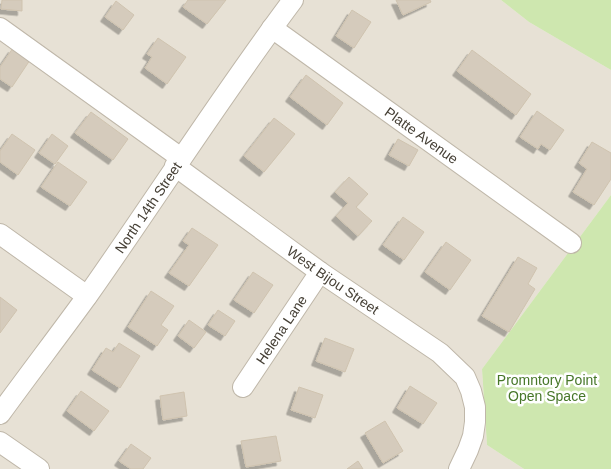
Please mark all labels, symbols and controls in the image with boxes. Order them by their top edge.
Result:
street label: Platte Avenue [382,104,461,167]
street label: North 14th Street [111,159,185,256]
street label: West Bijou Street [284,243,382,318]
street label: Helena Lane [253,292,310,367]
park label: Promntory Point Open Space [497,372,597,404]

